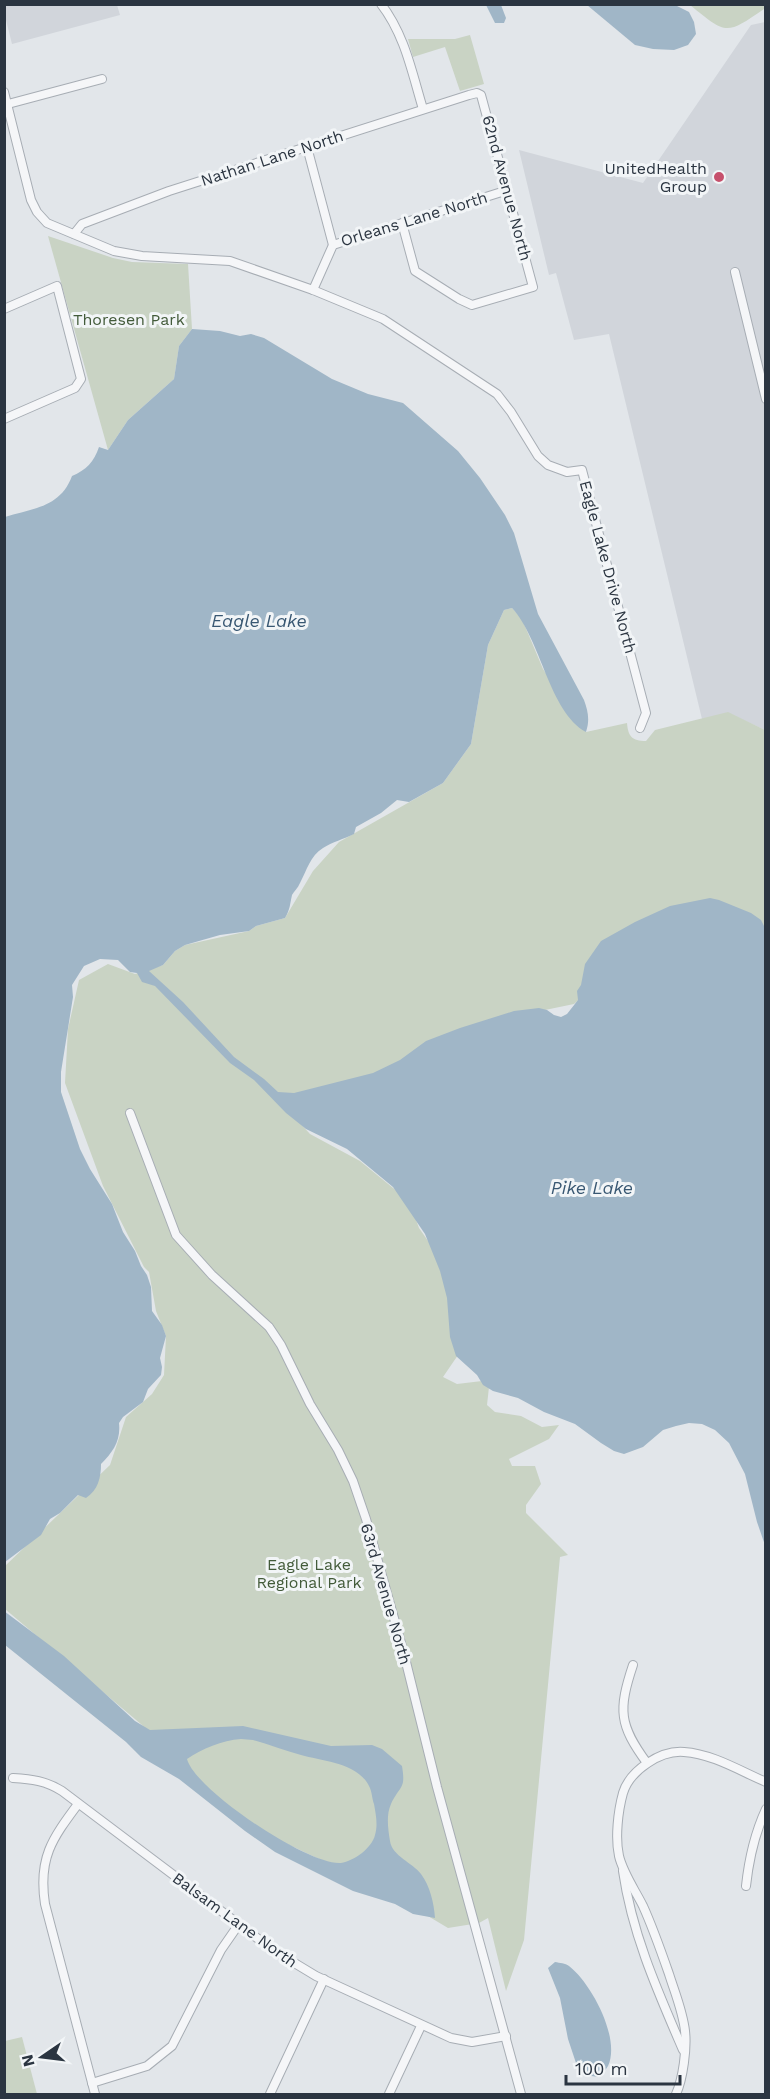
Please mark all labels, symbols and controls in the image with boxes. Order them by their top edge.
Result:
street label: 62nd Avenue North [478,113,536,263]
street label: Nathan Lane North [198,126,346,190]
place label: UnitedHealth Group [605,159,707,196]
marker: UnitedHealth Group [712,170,726,184]
street label: Orleans Lane North [338,188,490,250]
park label: Thoresen Park [73,310,185,329]
street label: Eagle Lake Drive North [576,478,640,656]
water label: Eagle Lake [211,610,307,631]
water label: Pike Lake [551,1177,633,1198]
street label: 63rd Avenue North [357,1521,415,1667]
park label: Eagle Lake Regional Park [256,1555,362,1592]
street label: Balsam Lane North [169,1868,301,1972]
north arrow [12,2027,72,2087]
scale bar [566,2048,680,2086]
text: N [17,2052,39,2069]
text: 100 m [575,2058,628,2079]

